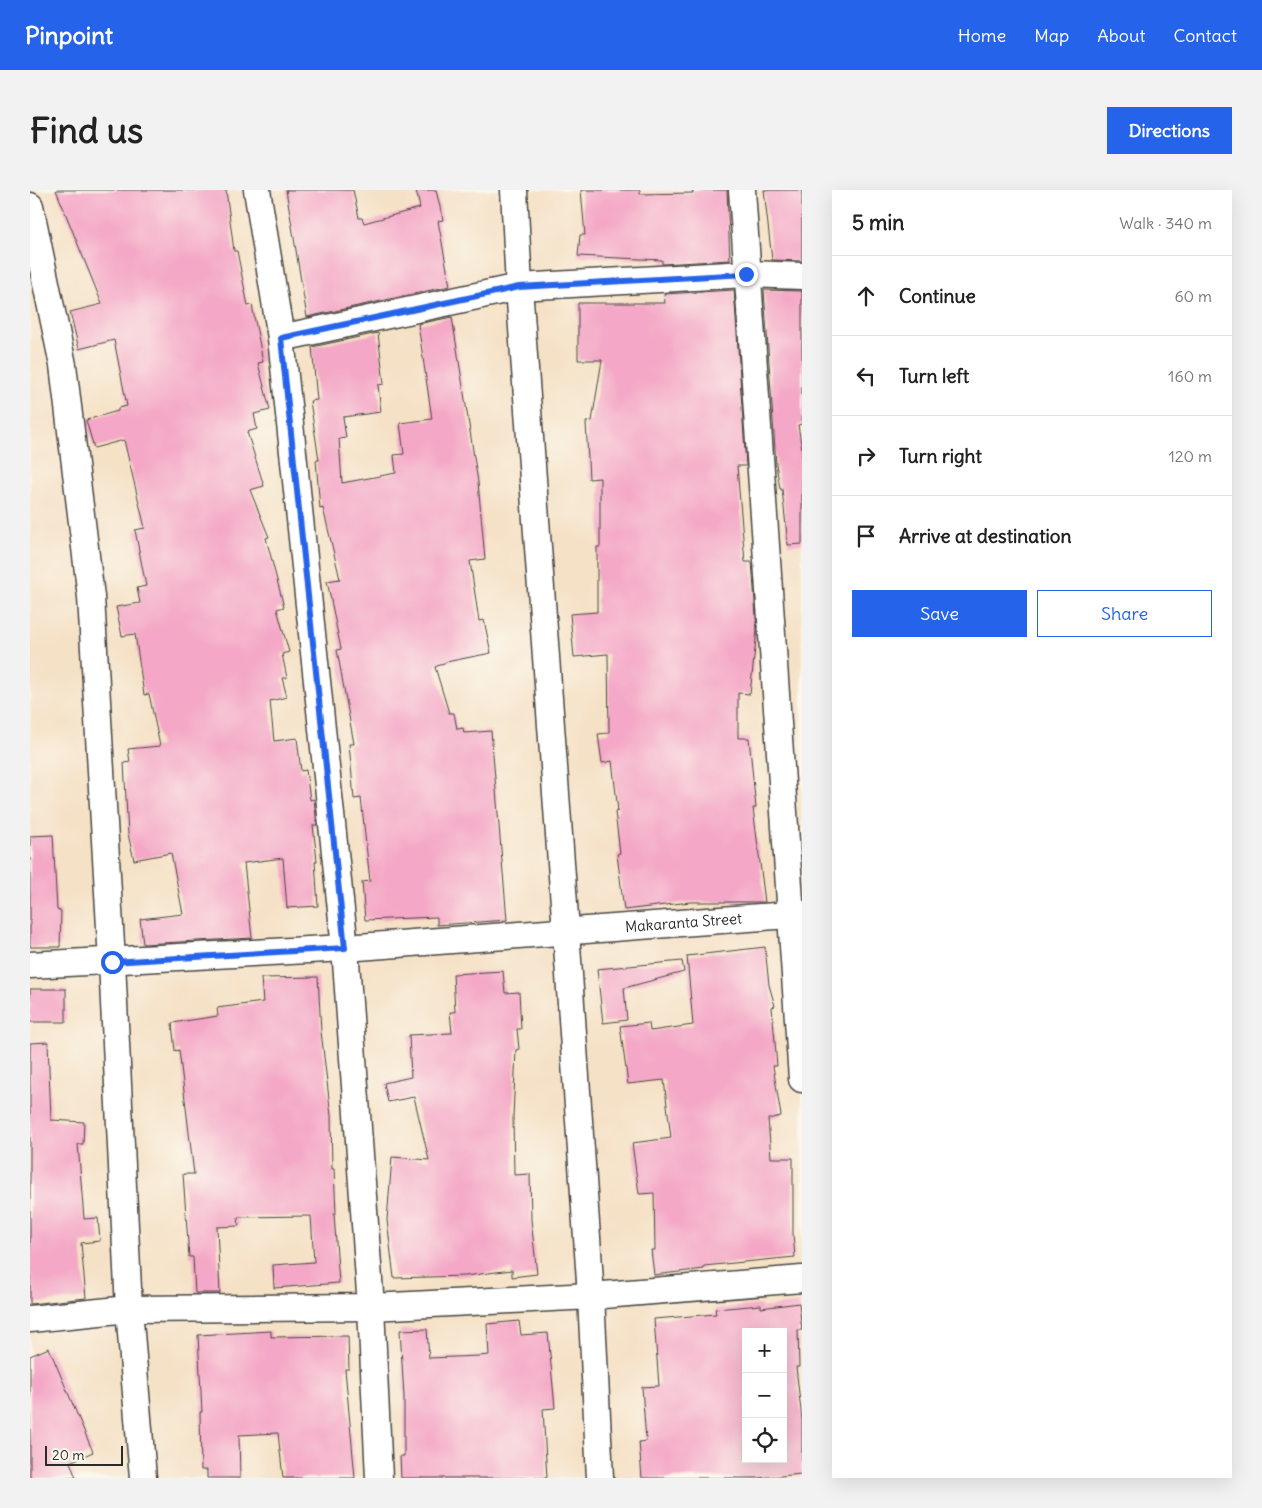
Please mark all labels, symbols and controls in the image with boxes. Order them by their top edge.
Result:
text: Pinpoint [25,20,113,50]
text: Home [958,24,1006,47]
text: Map [1034,24,1069,47]
text: About [1097,24,1145,47]
text: Contact [1173,24,1237,47]
button: Directions [1107,107,1232,154]
text: Find us [30,108,143,152]
text: 5 min [852,209,904,236]
text: Walk · 340 m [1119,213,1212,233]
route end [735,263,758,286]
icon: ahead [852,282,880,310]
text: Continue [899,284,976,308]
text: 60 m [1174,286,1212,306]
icon: left [852,362,880,390]
text: Turn left [899,364,969,388]
text: 160 m [1168,366,1212,386]
icon: right [852,442,880,470]
text: Turn right [899,444,982,468]
text: 120 m [1169,446,1212,466]
icon: arrive [852,522,880,550]
text: Arrive at destination [899,524,1072,548]
button: Save [852,590,1027,637]
button: Share [1037,590,1212,637]
street label: Makaranta Street [624,908,743,936]
route start [101,951,124,974]
map controls [742,1328,787,1463]
button: + [742,1328,787,1373]
button: − [742,1373,787,1418]
button: locate [742,1418,787,1463]
scale bar [45,1443,122,1466]
text: 20 m [52,1446,85,1464]

